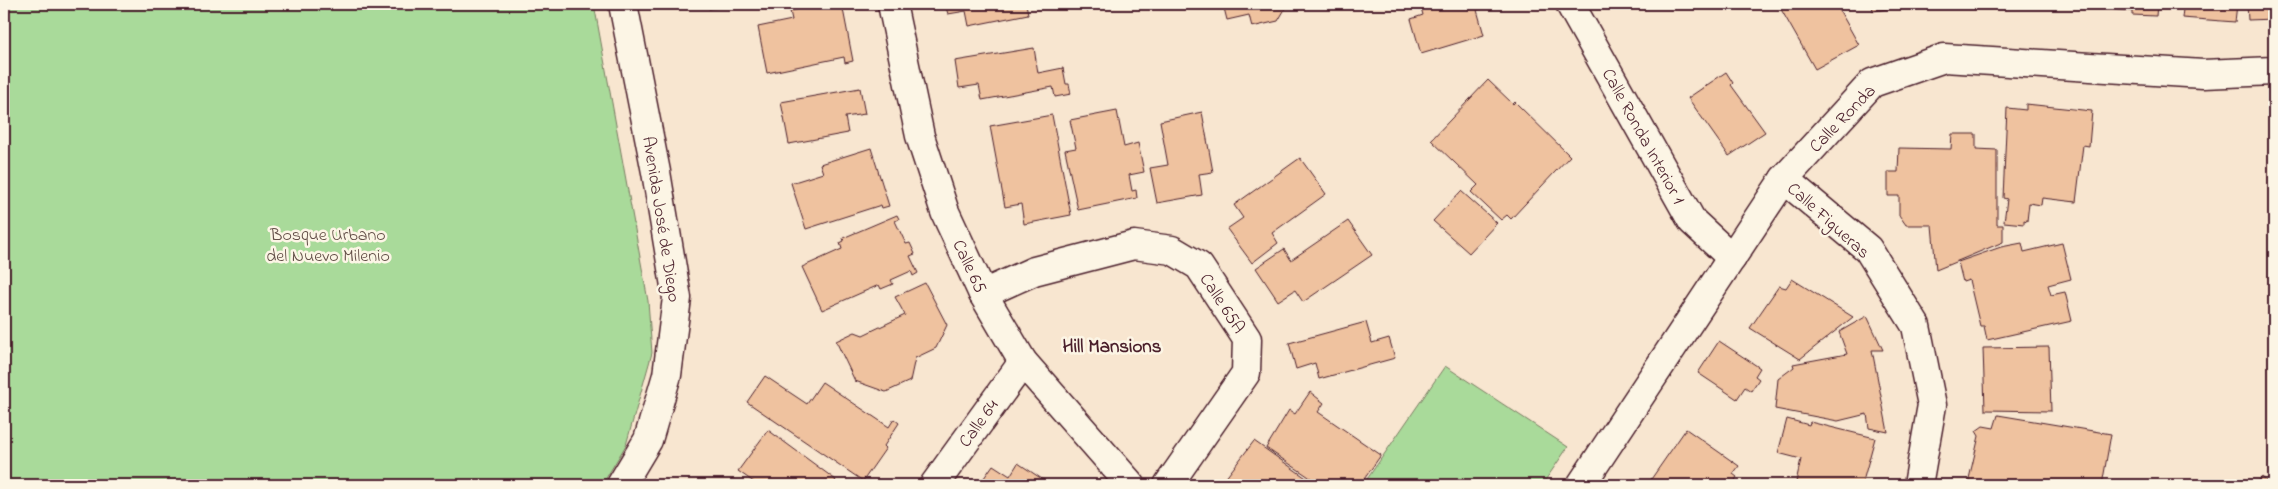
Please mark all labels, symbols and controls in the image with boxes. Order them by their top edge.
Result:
street label: Calle Ronda Interior 1 [1594,64,1691,210]
street label: Calle Ronda [1804,79,1883,159]
street label: Avenida José de Diego [633,134,686,304]
street label: Calle Figueras [1780,177,1875,267]
park label: Bosque Urbano del Nuevo Milenio [266,223,390,270]
street label: Calle 65 [944,236,992,298]
street label: Calle 65A [1192,269,1251,339]
district label: Hill Mansions [1063,334,1162,361]
street label: Calle 64 [953,394,1006,453]

